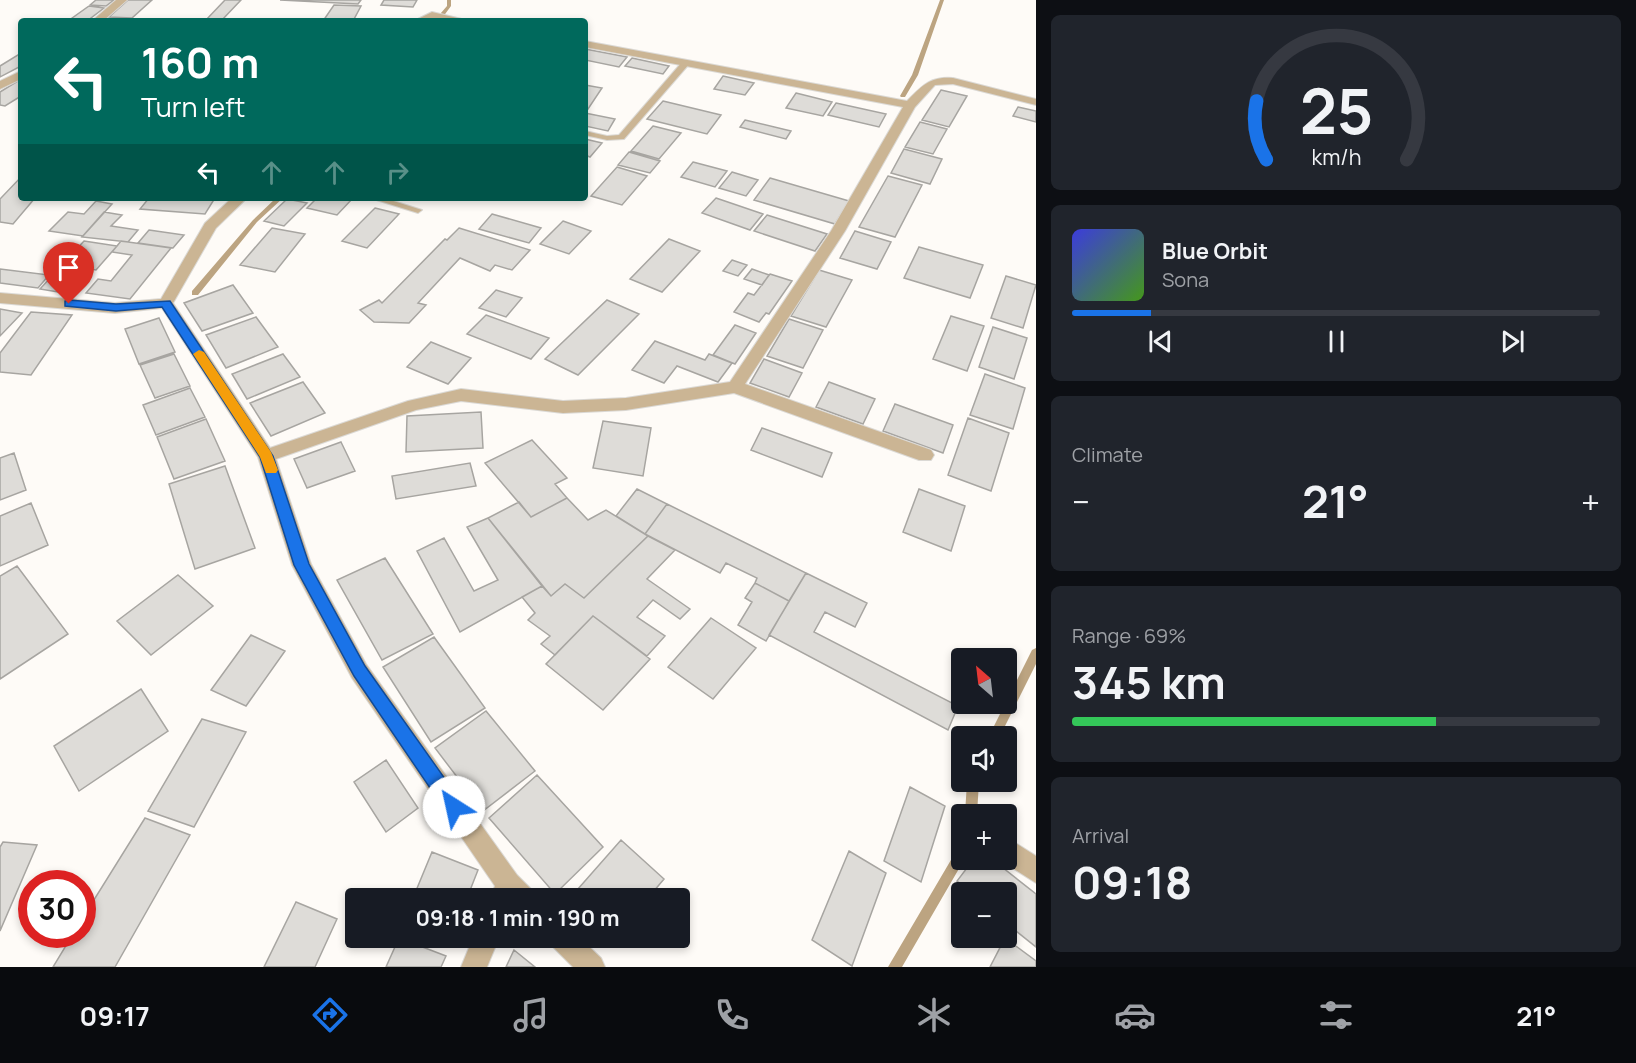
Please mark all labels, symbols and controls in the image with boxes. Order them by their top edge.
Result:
text: 160 m [141,33,259,91]
icon: left [42,42,120,120]
text: 25 [1299,67,1373,153]
text: Turn left [141,88,245,125]
text: km/h [1311,142,1361,171]
icon: left [192,156,225,189]
icon: ahead [255,156,288,189]
icon: ahead [318,156,351,189]
icon: right [381,156,414,189]
text: Blue Orbit [1162,236,1268,266]
pin [43,242,94,304]
icon: arrive [52,251,85,284]
text: Sona [1162,266,1209,293]
icon: previous [1144,325,1177,358]
icon: pause [1320,325,1353,358]
icon: next [1496,325,1529,358]
text: Climate [1072,441,1143,468]
text: 21° [1302,470,1369,532]
text: − [1072,479,1090,524]
text: + [1581,479,1600,524]
text: Range · 69% [1072,622,1186,649]
north arrow [951,648,1017,714]
map controls [951,648,1017,948]
text: 345 km [1072,651,1226,713]
button: sound [951,726,1017,792]
position arrow [422,775,486,839]
button: + [951,804,1017,870]
text: Arrival [1072,822,1129,849]
text: 09:18 [1072,851,1192,913]
speed limit sign: 30 [18,870,96,948]
button: − [951,882,1017,948]
text: 09:18 · 1 min · 190 m [416,903,619,933]
icon: directions [309,994,351,1036]
icon: music [510,994,552,1036]
icon: phone [711,994,753,1036]
icon: climate [913,994,955,1036]
icon: car [1114,994,1156,1036]
icon: filters [1315,994,1357,1036]
text: 09:17 [80,997,150,1034]
text: 21° [1516,997,1556,1034]

